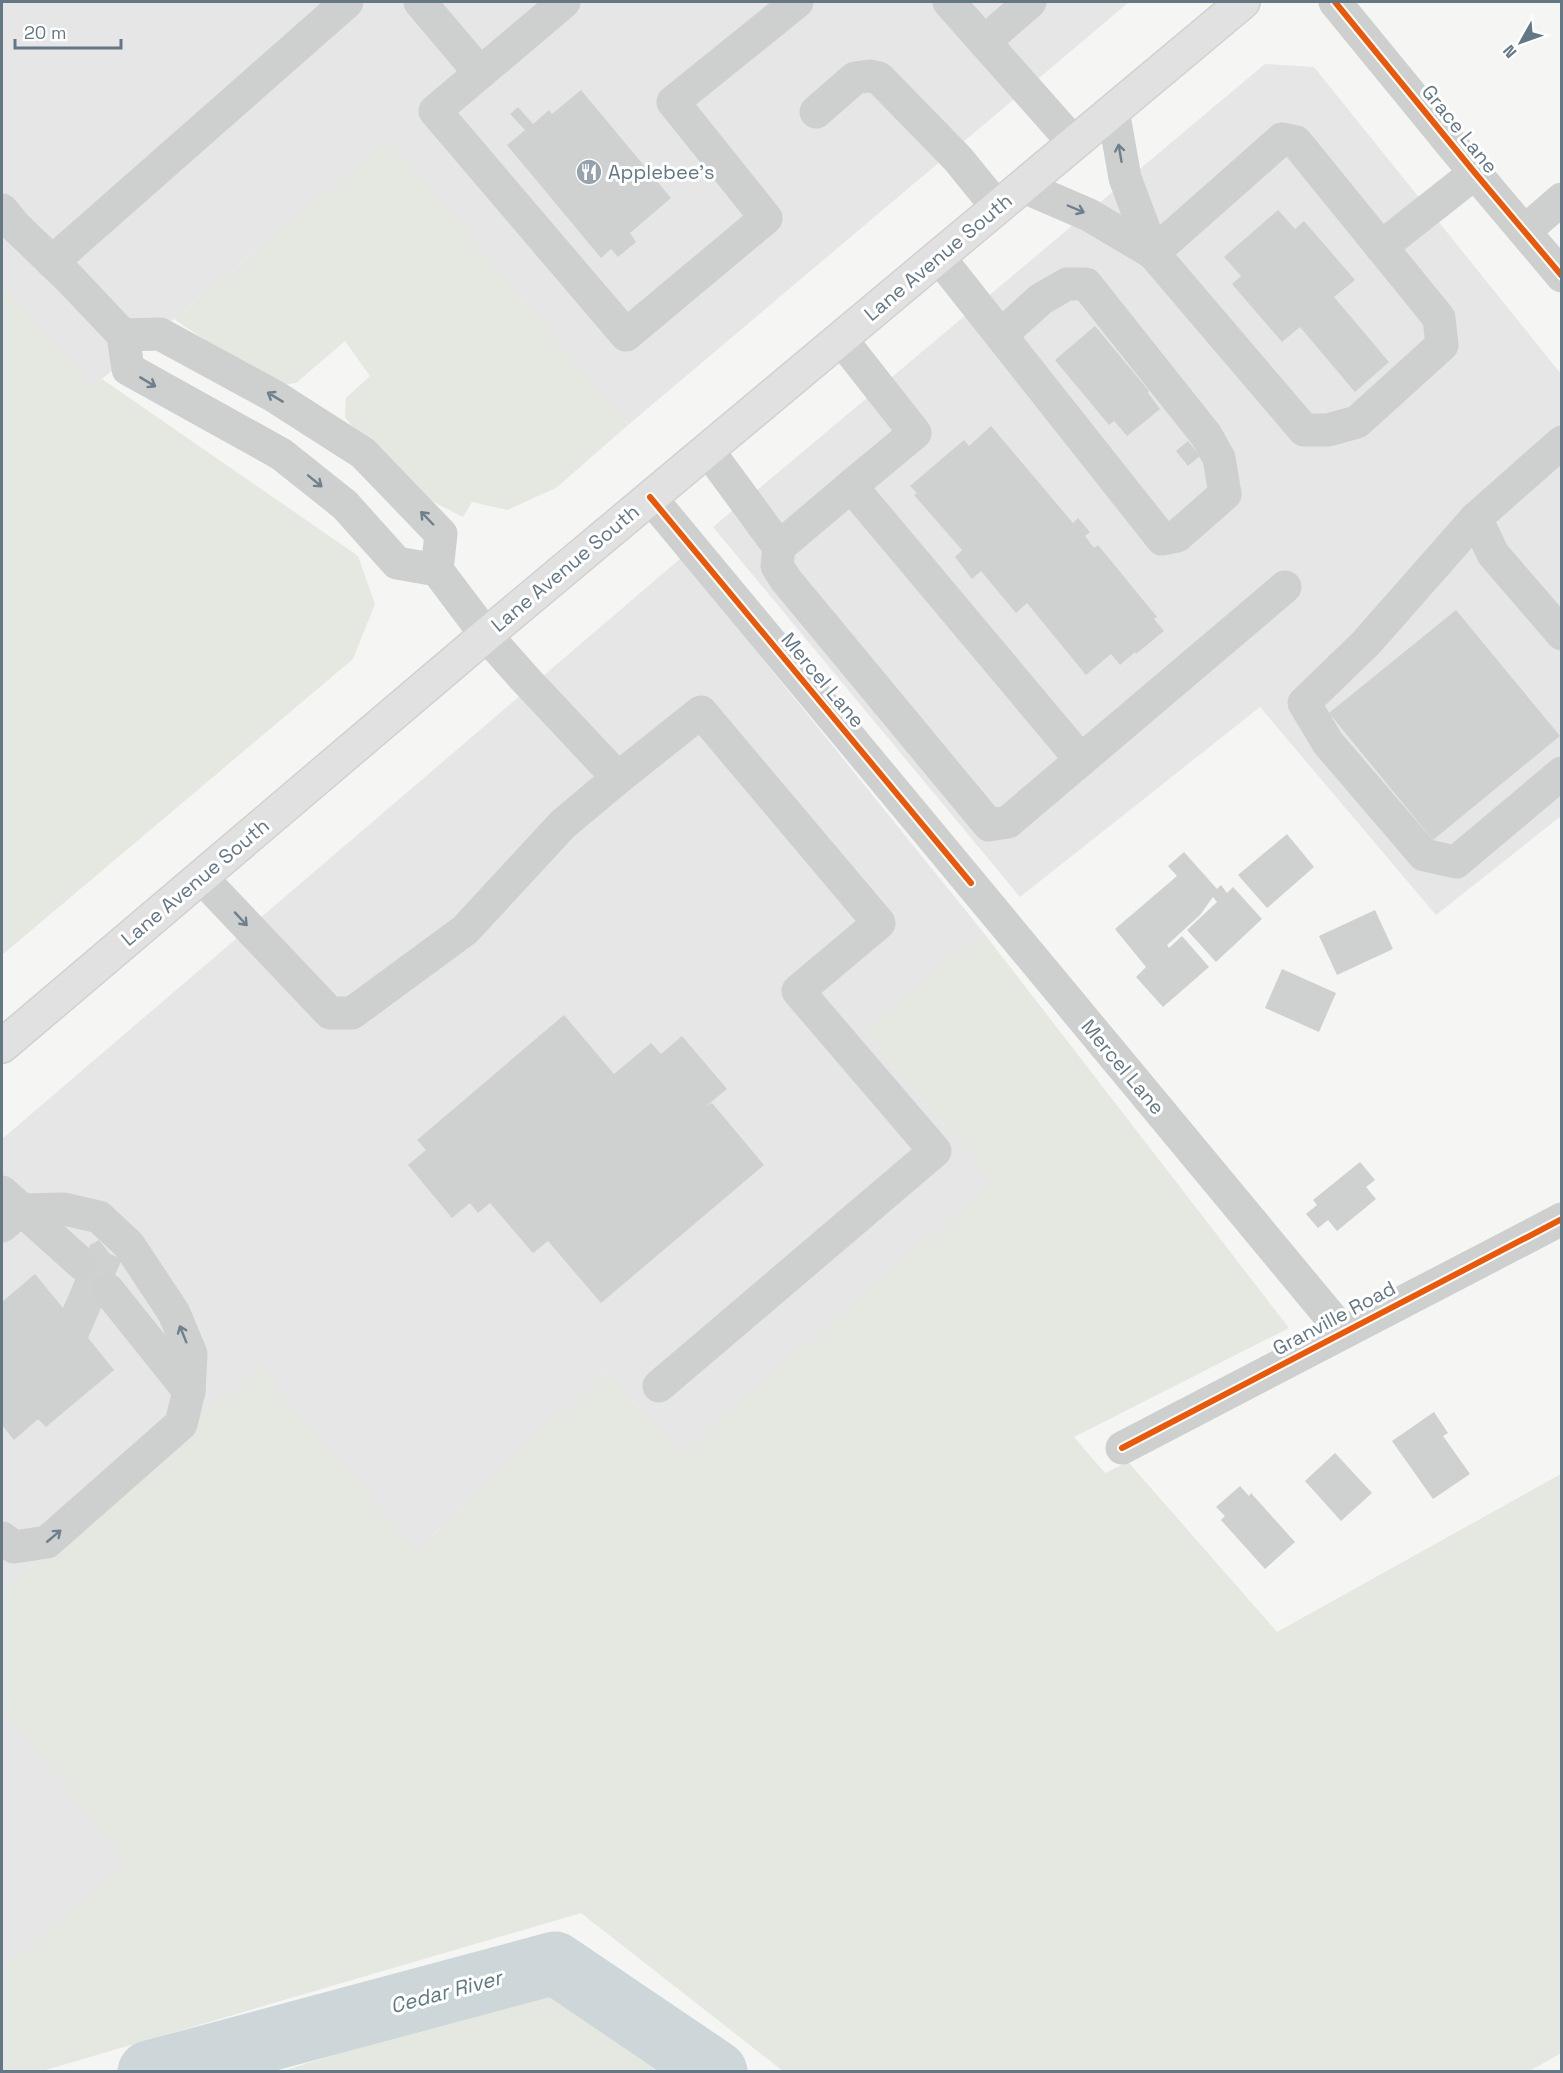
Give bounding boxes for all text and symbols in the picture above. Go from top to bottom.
scale bar [15,12,122,50]
north arrow [1491,12,1551,72]
text: 20 m [24,21,67,44]
text: N [1498,40,1521,62]
street label: Grace Lane [1416,79,1504,179]
one-way arrow [1115,143,1126,163]
restaurant icon: Applebee's [574,157,604,187]
place label: Applebee's [608,159,715,185]
street label: Lane Avenue South [859,187,1017,327]
one-way arrow [1066,204,1085,215]
one-way arrow [139,376,156,388]
one-way arrow [267,391,284,403]
one-way arrow [307,475,323,488]
street label: Lane Avenue South [486,498,644,638]
one-way arrow [419,511,434,526]
street label: Mercel Lane [776,627,870,733]
street label: Lane Avenue South [116,812,274,952]
one-way arrow [234,912,249,927]
street label: Mercel Lane [1076,1014,1170,1120]
street label: Granville Road [1268,1275,1400,1361]
one-way arrow [177,1326,188,1344]
one-way arrow [46,1529,62,1542]
water label: Cedar River [387,1963,507,2019]

